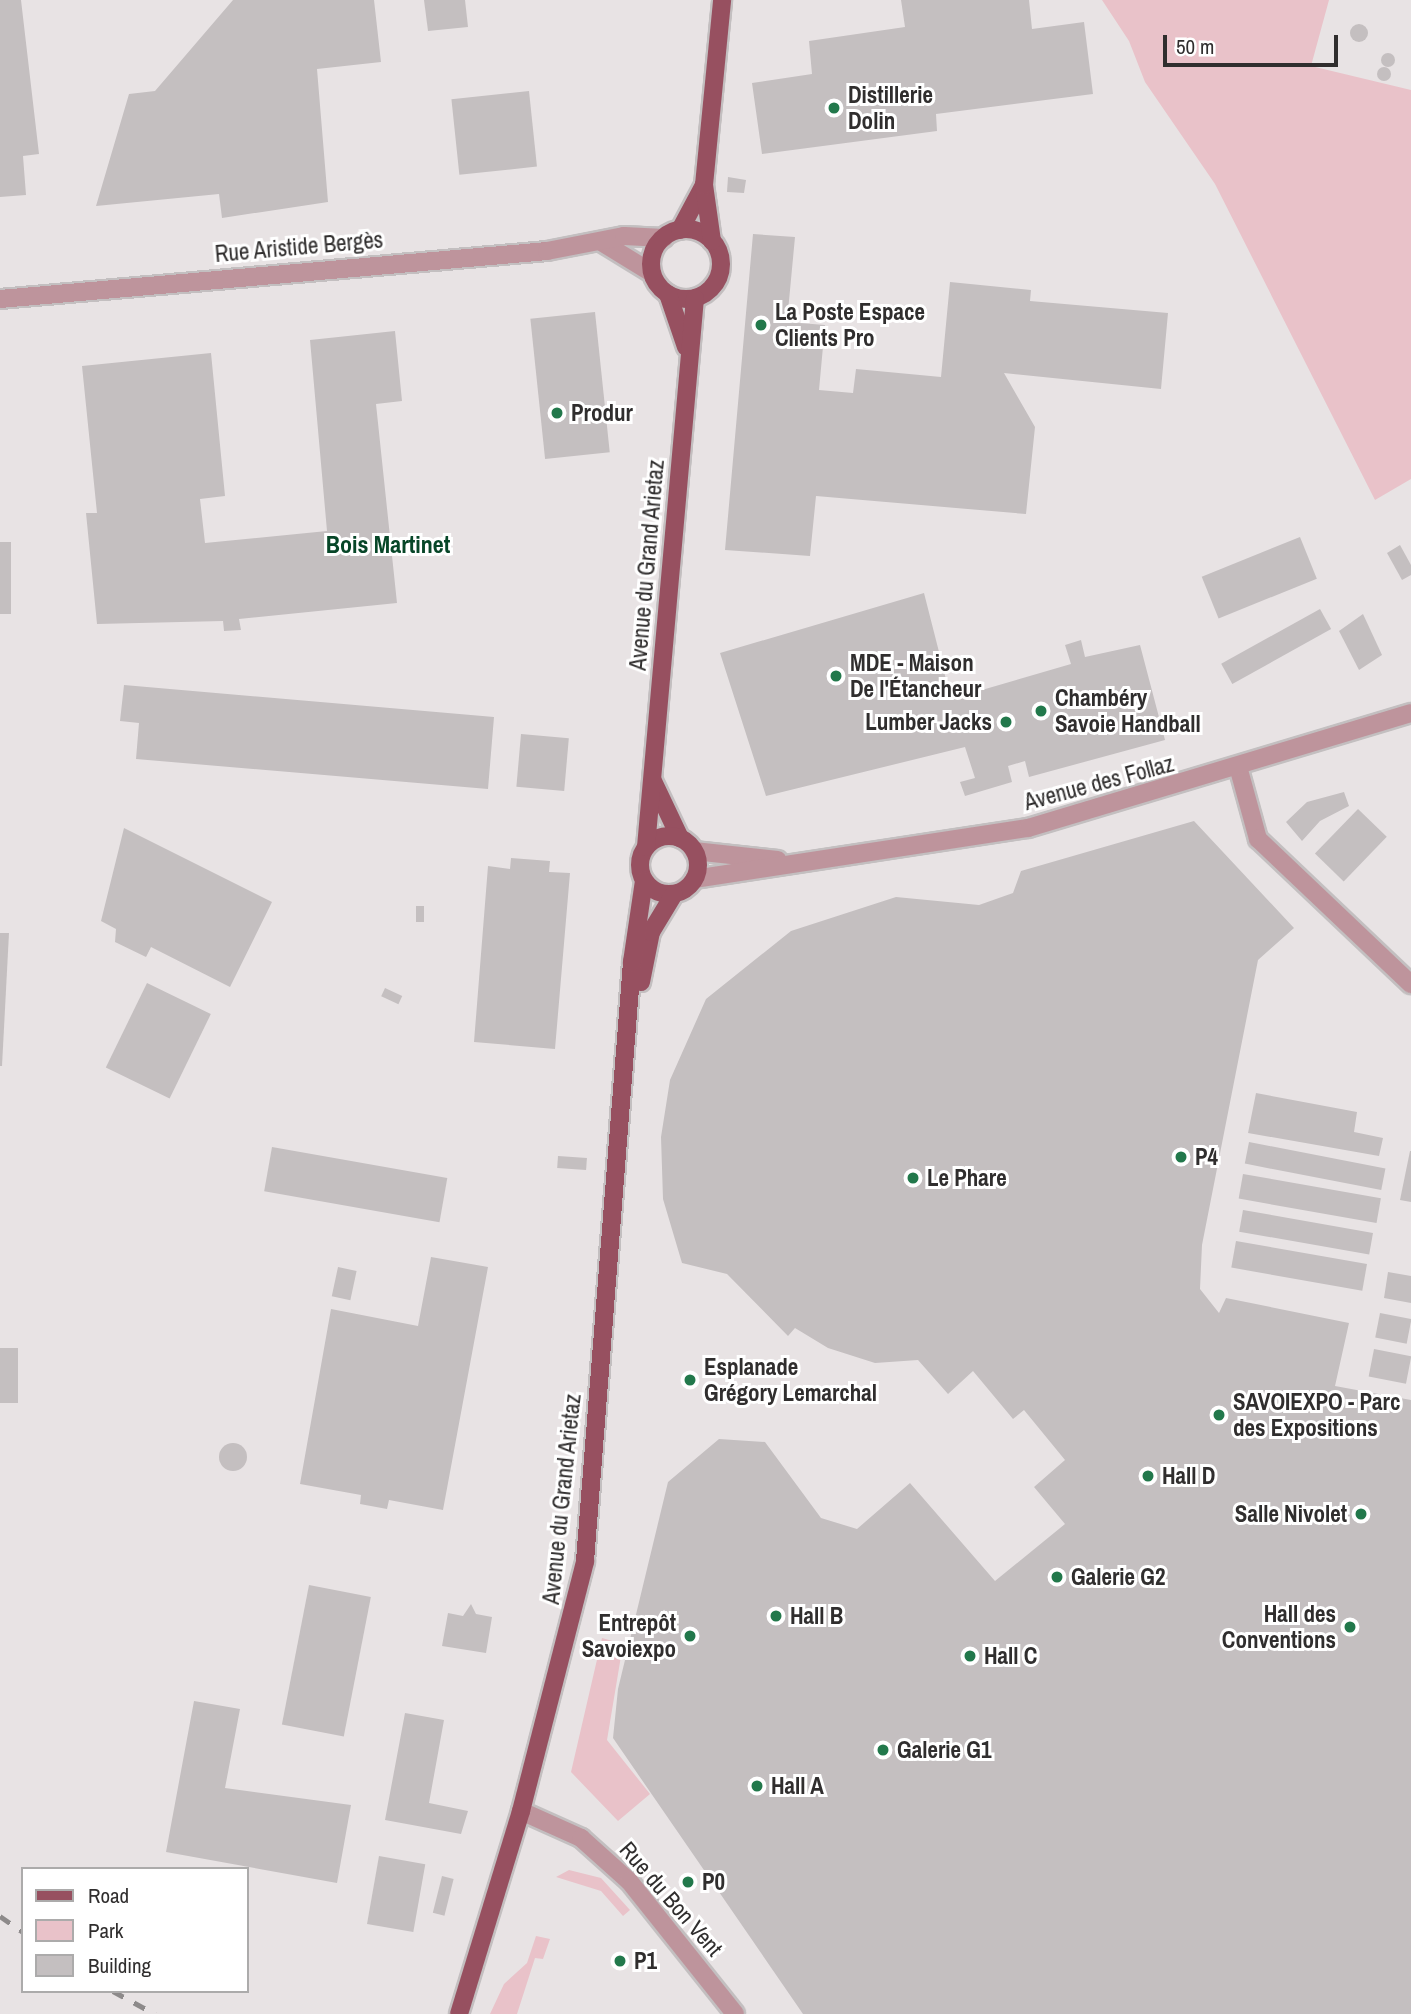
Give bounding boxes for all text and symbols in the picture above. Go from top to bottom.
scale bar [1166,21,1341,65]
text: 50 m [1176,32,1214,61]
place label: Distillerie Dolin [848,81,933,135]
marker: Distillerie Dolin [826,100,842,116]
street label: Rue Aristide Bergès [213,226,385,268]
place label: La Poste Espace Clients Pro [775,298,925,352]
marker: La Poste Espace Clients Pro [753,317,769,333]
place label: Produr [571,399,633,427]
marker: Produr [549,405,565,421]
street label: Avenue du Grand Arietaz [624,458,670,672]
district label: Bois Martinet [326,531,450,559]
place label: MDE - Maison De l'Étancheur [850,649,981,703]
marker: MDE - Maison De l'Étancheur [828,668,844,684]
place label: Chambéry Savoie Handball [1055,684,1201,738]
marker: Chambéry Savoie Handball [1033,703,1049,719]
place label: Lumber Jacks [865,708,992,736]
marker: Lumber Jacks [998,714,1014,730]
street label: Avenue des Follaz [1021,750,1177,816]
place label: P4 [1195,1143,1218,1171]
marker: P4 [1173,1149,1189,1165]
place label: Le Phare [927,1164,1007,1192]
marker: Le Phare [905,1170,921,1186]
place label: Esplanade Grégory Lemarchal [704,1353,877,1407]
marker: Esplanade Grégory Lemarchal [682,1372,698,1388]
place label: SAVOIEXPO - Parc des Expositions [1233,1388,1400,1442]
street label: Avenue du Grand Arietaz [537,1392,587,1606]
marker: SAVOIEXPO - Parc des Expositions [1211,1407,1227,1423]
place label: Hall D [1162,1462,1215,1490]
marker: Hall D [1140,1468,1156,1484]
place label: Salle Nivolet [1235,1500,1347,1528]
marker: Salle Nivolet [1353,1506,1369,1522]
place label: Galerie G2 [1071,1563,1165,1591]
marker: Galerie G2 [1049,1569,1065,1585]
place label: Hall des Conventions [1222,1600,1336,1654]
place label: Hall B [790,1602,843,1630]
marker: Hall B [768,1608,784,1624]
place label: Entrepôt Savoiexpo [582,1609,676,1663]
marker: Hall des Conventions [1342,1619,1358,1635]
marker: Entrepôt Savoiexpo [682,1628,698,1644]
place label: Hall C [984,1642,1037,1670]
marker: Hall C [962,1648,978,1664]
place label: Galerie G1 [897,1736,991,1764]
marker: Galerie G1 [875,1742,891,1758]
place label: Hall A [771,1772,824,1800]
marker: Hall A [749,1778,765,1794]
street label: Rue du Bon Vent [614,1836,728,1962]
legend [21,1867,248,1993]
place label: P0 [702,1868,725,1896]
marker: P0 [680,1874,696,1890]
text: Road [88,1881,129,1910]
text: Park [88,1916,123,1945]
place label: P1 [634,1947,657,1975]
text: Building [88,1951,151,1980]
marker: P1 [612,1953,628,1969]

